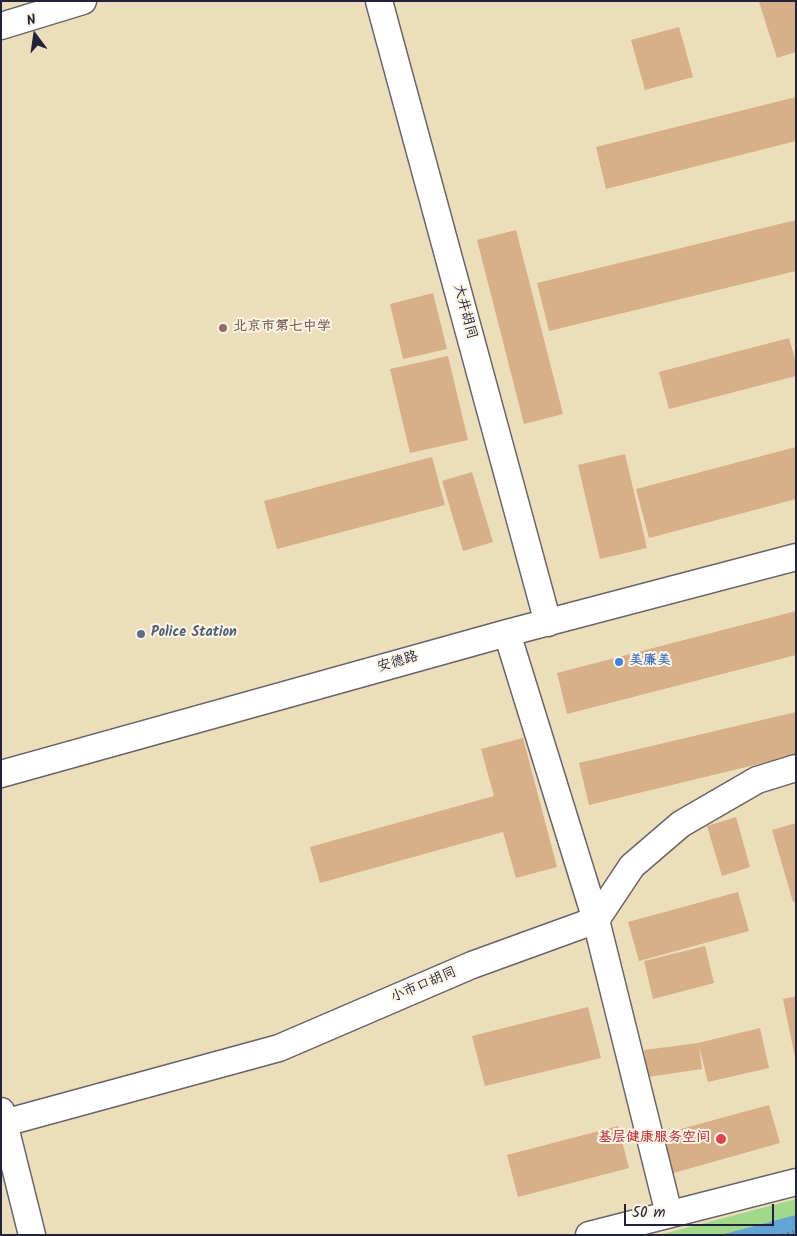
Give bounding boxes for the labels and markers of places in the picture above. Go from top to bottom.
place label: 北京市第七中学 [233,320,331,336]
marker: 北京市第七中学 [217,322,229,334]
place label: Police Station [151,626,237,642]
marker: Police Station [135,628,147,640]
place label: 美廉美 [629,654,671,670]
marker: 美廉美 [613,656,625,668]
place label: 基层健康服务空间 [598,1131,710,1147]
marker: 基层健康服务空间 [714,1132,728,1146]

